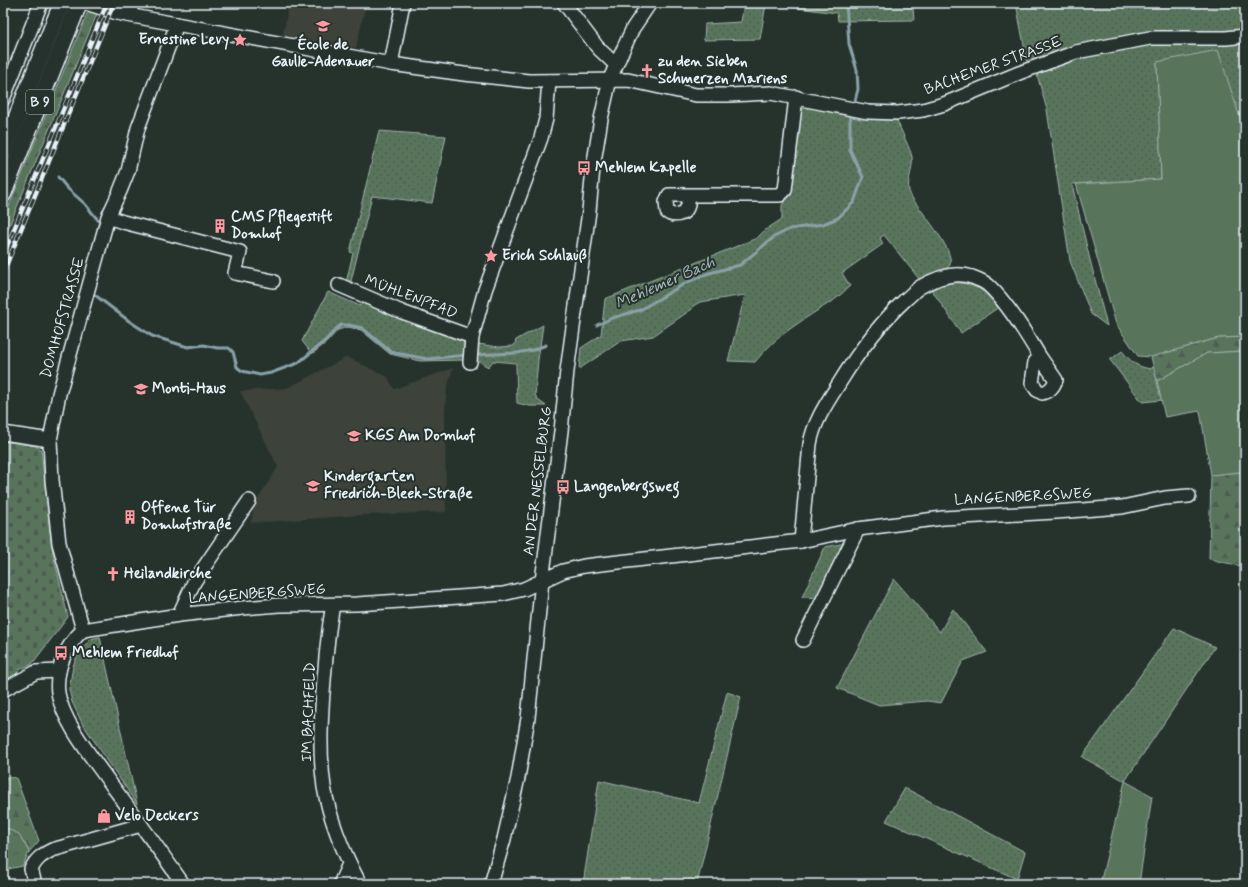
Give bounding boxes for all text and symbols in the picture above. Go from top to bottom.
school or university icon: École de Gaulle-Adenauer [315,18,331,34]
place label: Ernestine Levy [139,30,229,50]
place icon: Ernestine Levy [232,32,248,48]
street label: BACHEMER STRASSE [921,32,1065,100]
place label: École de Gaulle-Adenauer [272,33,375,72]
place label: zu den Sieben Schmerzen Mariens [658,52,788,89]
church icon: zu den Sieben Schmerzen Mariens [639,63,655,79]
road number: B 9 [26,90,54,114]
place label: Mehlem Kapelle [595,158,697,178]
bus stop icon: Mehlem Kapelle [576,160,592,176]
place label: CMS Pflegestift Domhof [231,207,333,244]
building icon: CMS Pflegestift Domhof [212,218,228,234]
place label: Erich Schlauß [502,246,587,266]
place icon: Erich Schlauß [483,248,499,264]
water label: Mehlemer Bach [612,252,718,314]
street label: DOMHOFSTRASSE [36,255,90,381]
street label: MÜHLENPFAD [362,270,460,324]
place label: Monti-Haus [152,379,226,399]
school or university icon: Monti-Haus [133,381,149,397]
street label: AN DER NESSELBURG [519,405,557,557]
place label: KGS Am Domhof [365,426,476,446]
school or university icon: KGS Am Domhof [346,428,362,444]
place label: Kindergarten Friedrich-Bleek-Straße [324,467,473,504]
place label: Langenbergsweg [574,477,680,499]
school or university icon: Kindergarten Friedrich-Bleek-Straße [305,478,321,494]
bus stop icon: Langenbergsweg [555,479,571,495]
street label: LANGENBERGSWEG [954,483,1092,511]
place label: Offene Tür Domhofstraße [141,498,232,535]
building icon: Offene Tür Domhofstraße [122,509,138,525]
place label: Heilandkirche [124,564,212,584]
church icon: Heilandkirche [105,566,121,582]
street label: LANGENBERGSWEG [188,579,326,609]
place label: Mehlem Friedhof [72,643,179,663]
bus stop icon: Mehlem Friedhof [53,645,69,661]
street label: IM BACHFELD [297,662,321,762]
place label: Velo Deckers [115,806,199,826]
shop icon: Velo Deckers [96,808,112,824]

